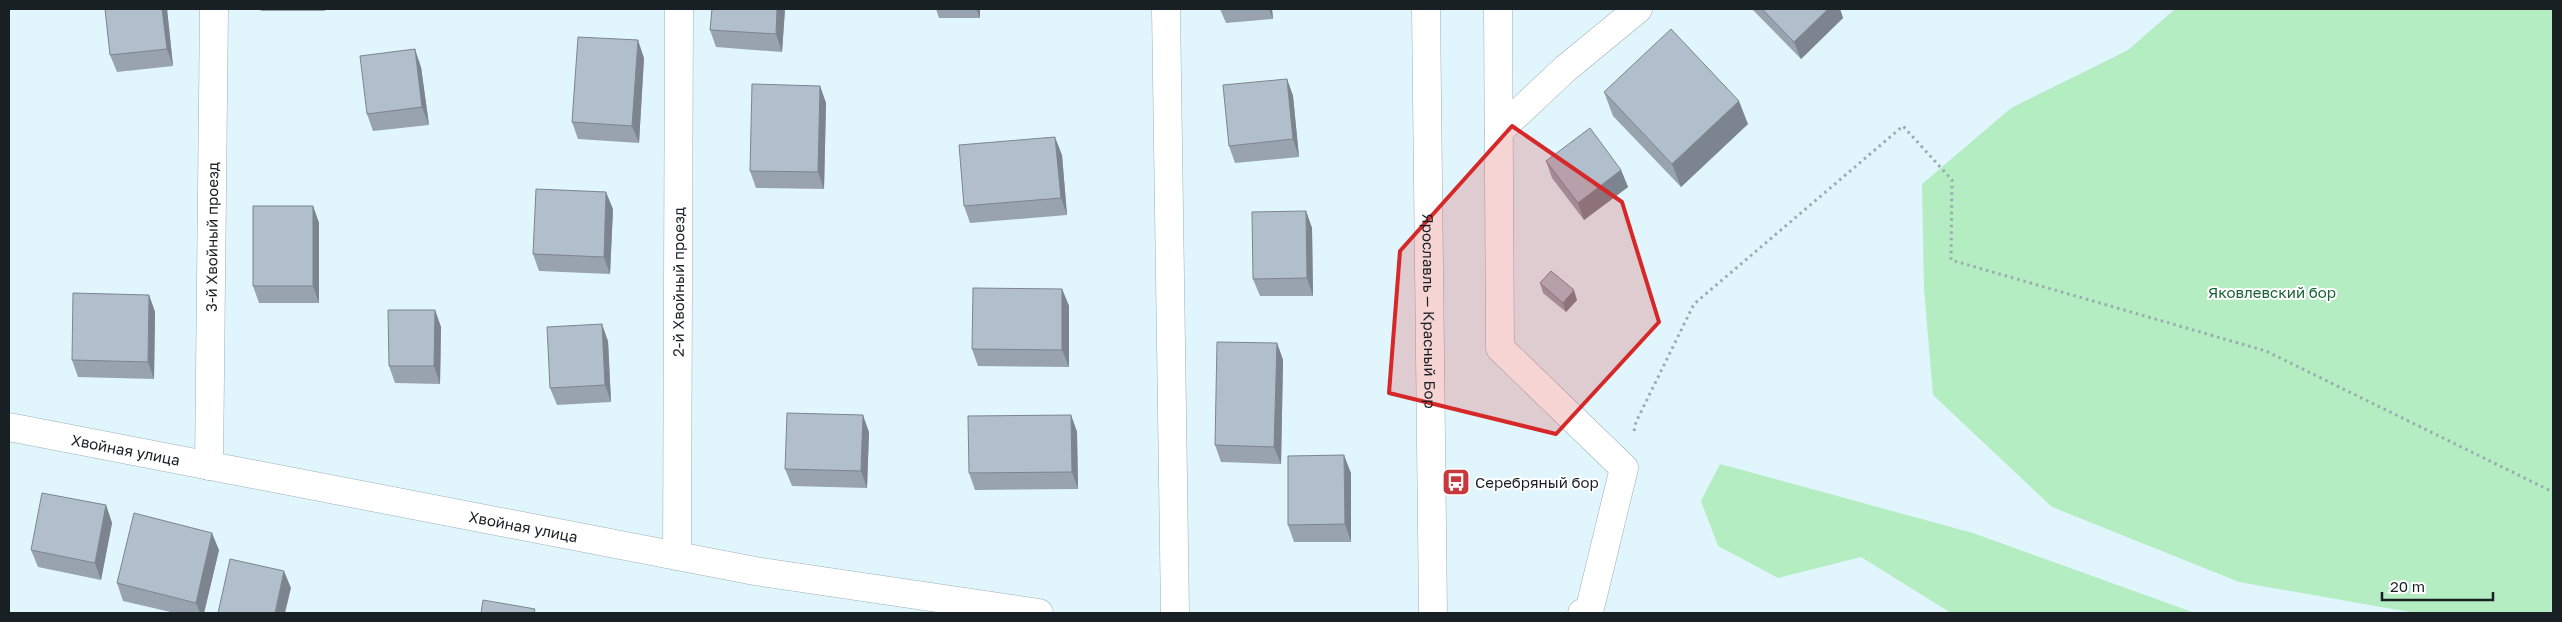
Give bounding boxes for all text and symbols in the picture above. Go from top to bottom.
street label: 3-й Хвойный проезд [202,162,221,312]
street label: 2-й Хвойный проезд [669,207,687,357]
street label: Ярославль — Красный Бор [1419,213,1440,409]
park label: Яковлевский бор [2208,283,2336,301]
street label: Хвойная улица [70,430,182,469]
bus stop icon: Серебряный бор [1441,467,1471,497]
place label: Серебряный бор [1475,473,1599,491]
street label: Хвойная улица [468,507,579,546]
scale bar [2382,570,2493,602]
text: 20 m [2390,577,2425,595]

